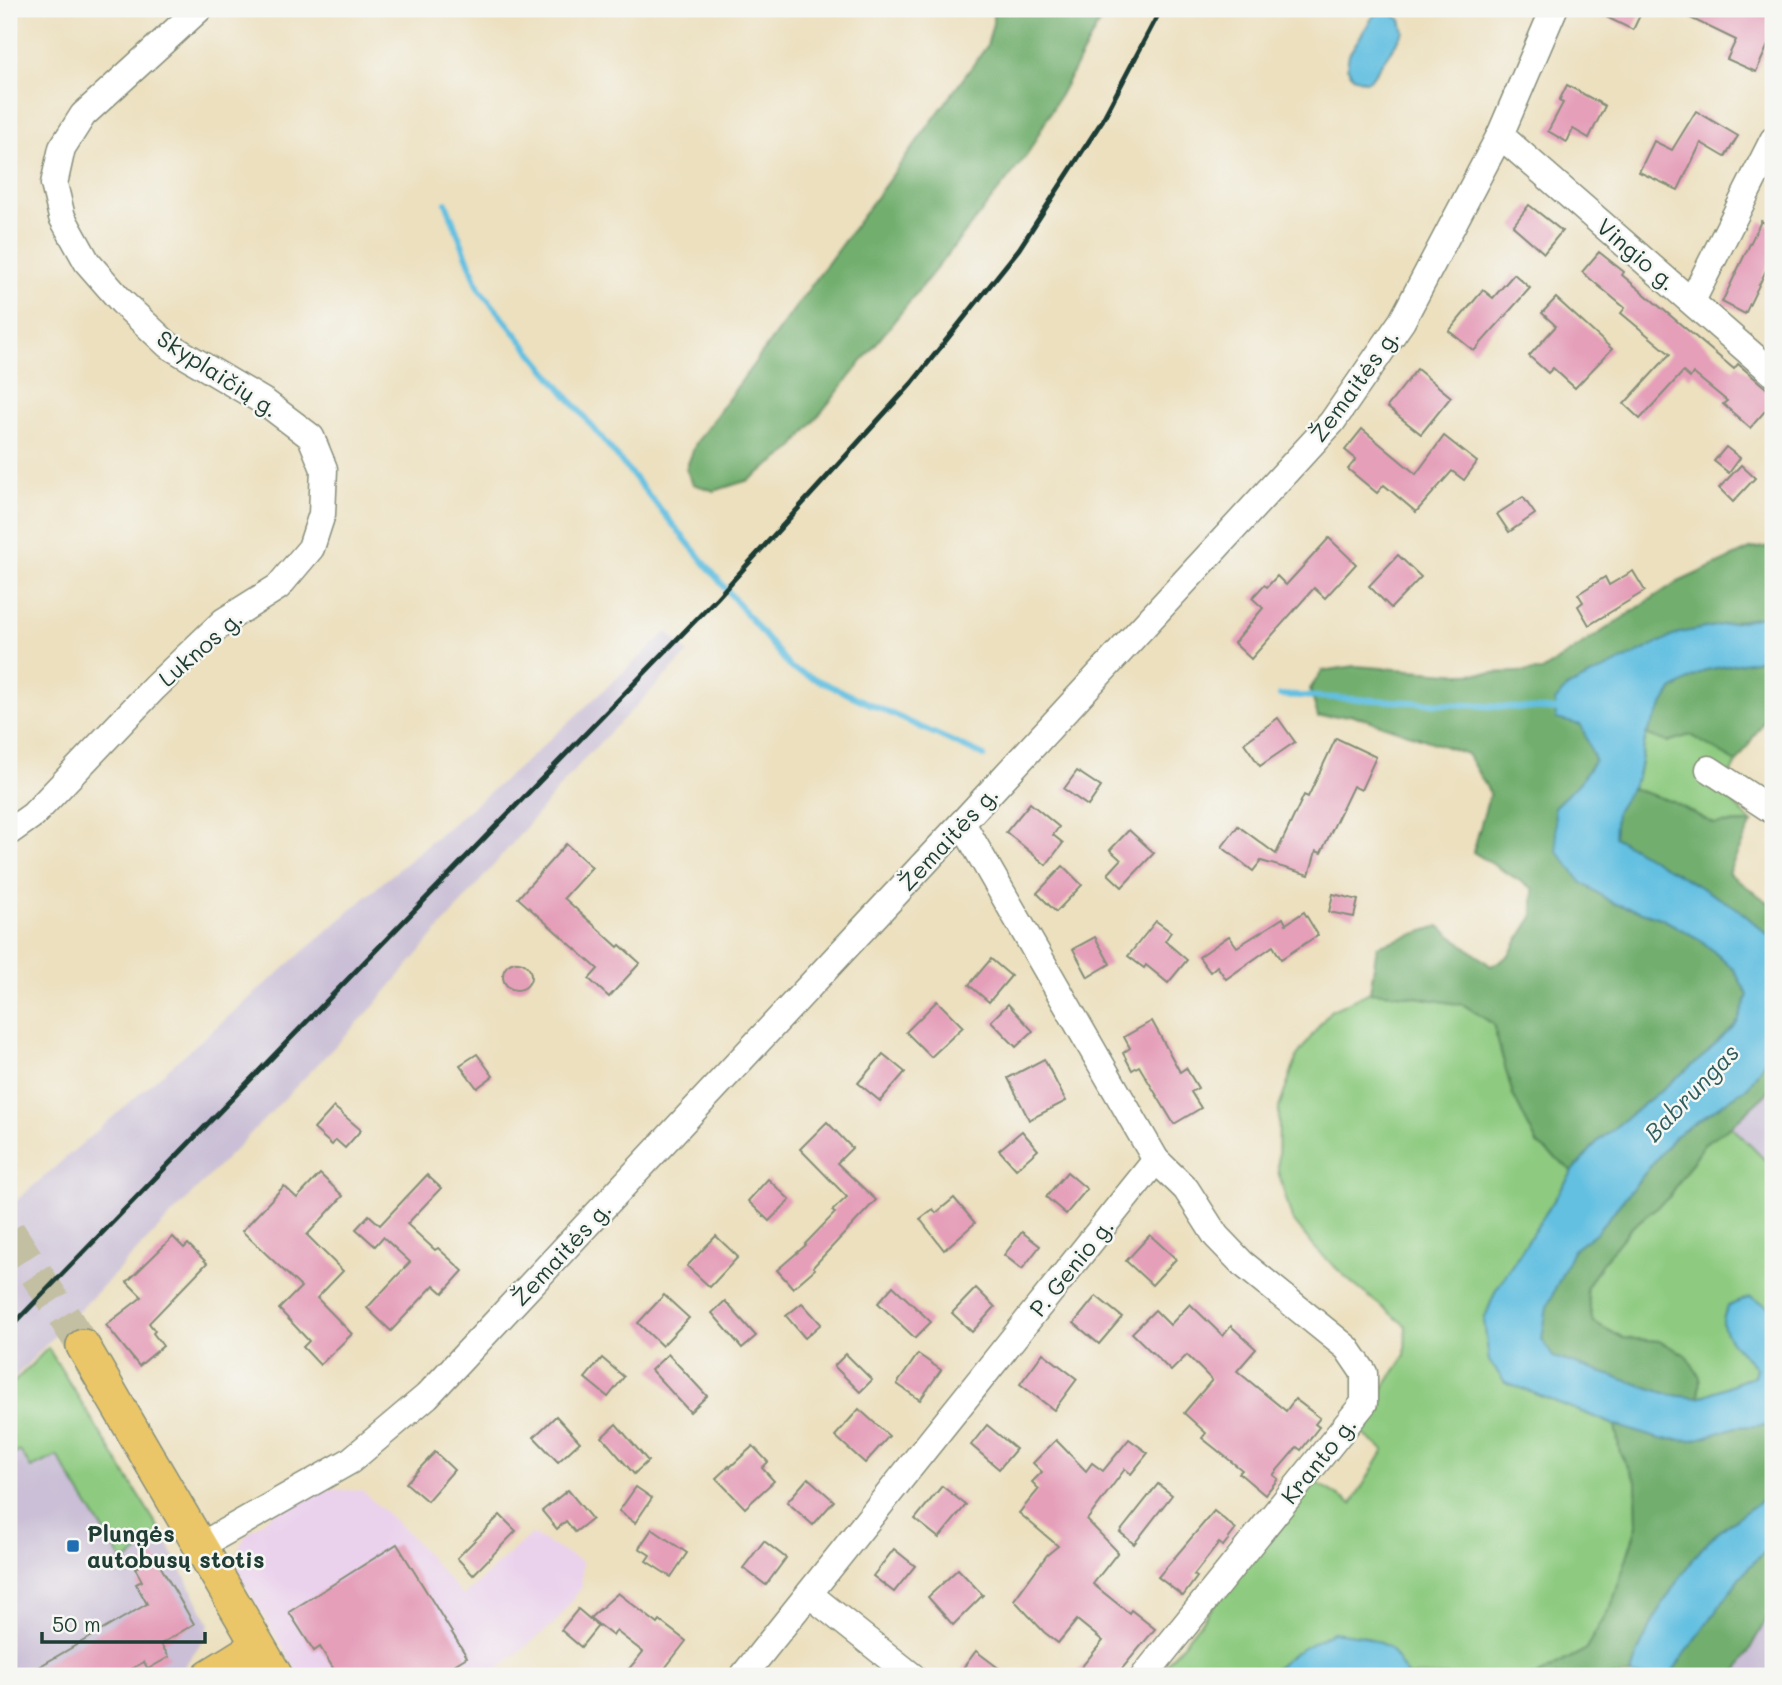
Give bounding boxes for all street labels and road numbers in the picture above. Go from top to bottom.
street label: Vingio g. [1591,211,1683,297]
street label: Žemaitės g. [1303,322,1405,448]
street label: Skyplaičių g. [151,323,285,423]
street label: Luknos g. [152,603,248,693]
street label: Žemaitės g. [892,779,1004,897]
street label: Žemaitės g. [505,1194,617,1312]
street label: P. Genio g. [1022,1212,1120,1322]
street label: Kranto g. [1274,1410,1362,1510]

